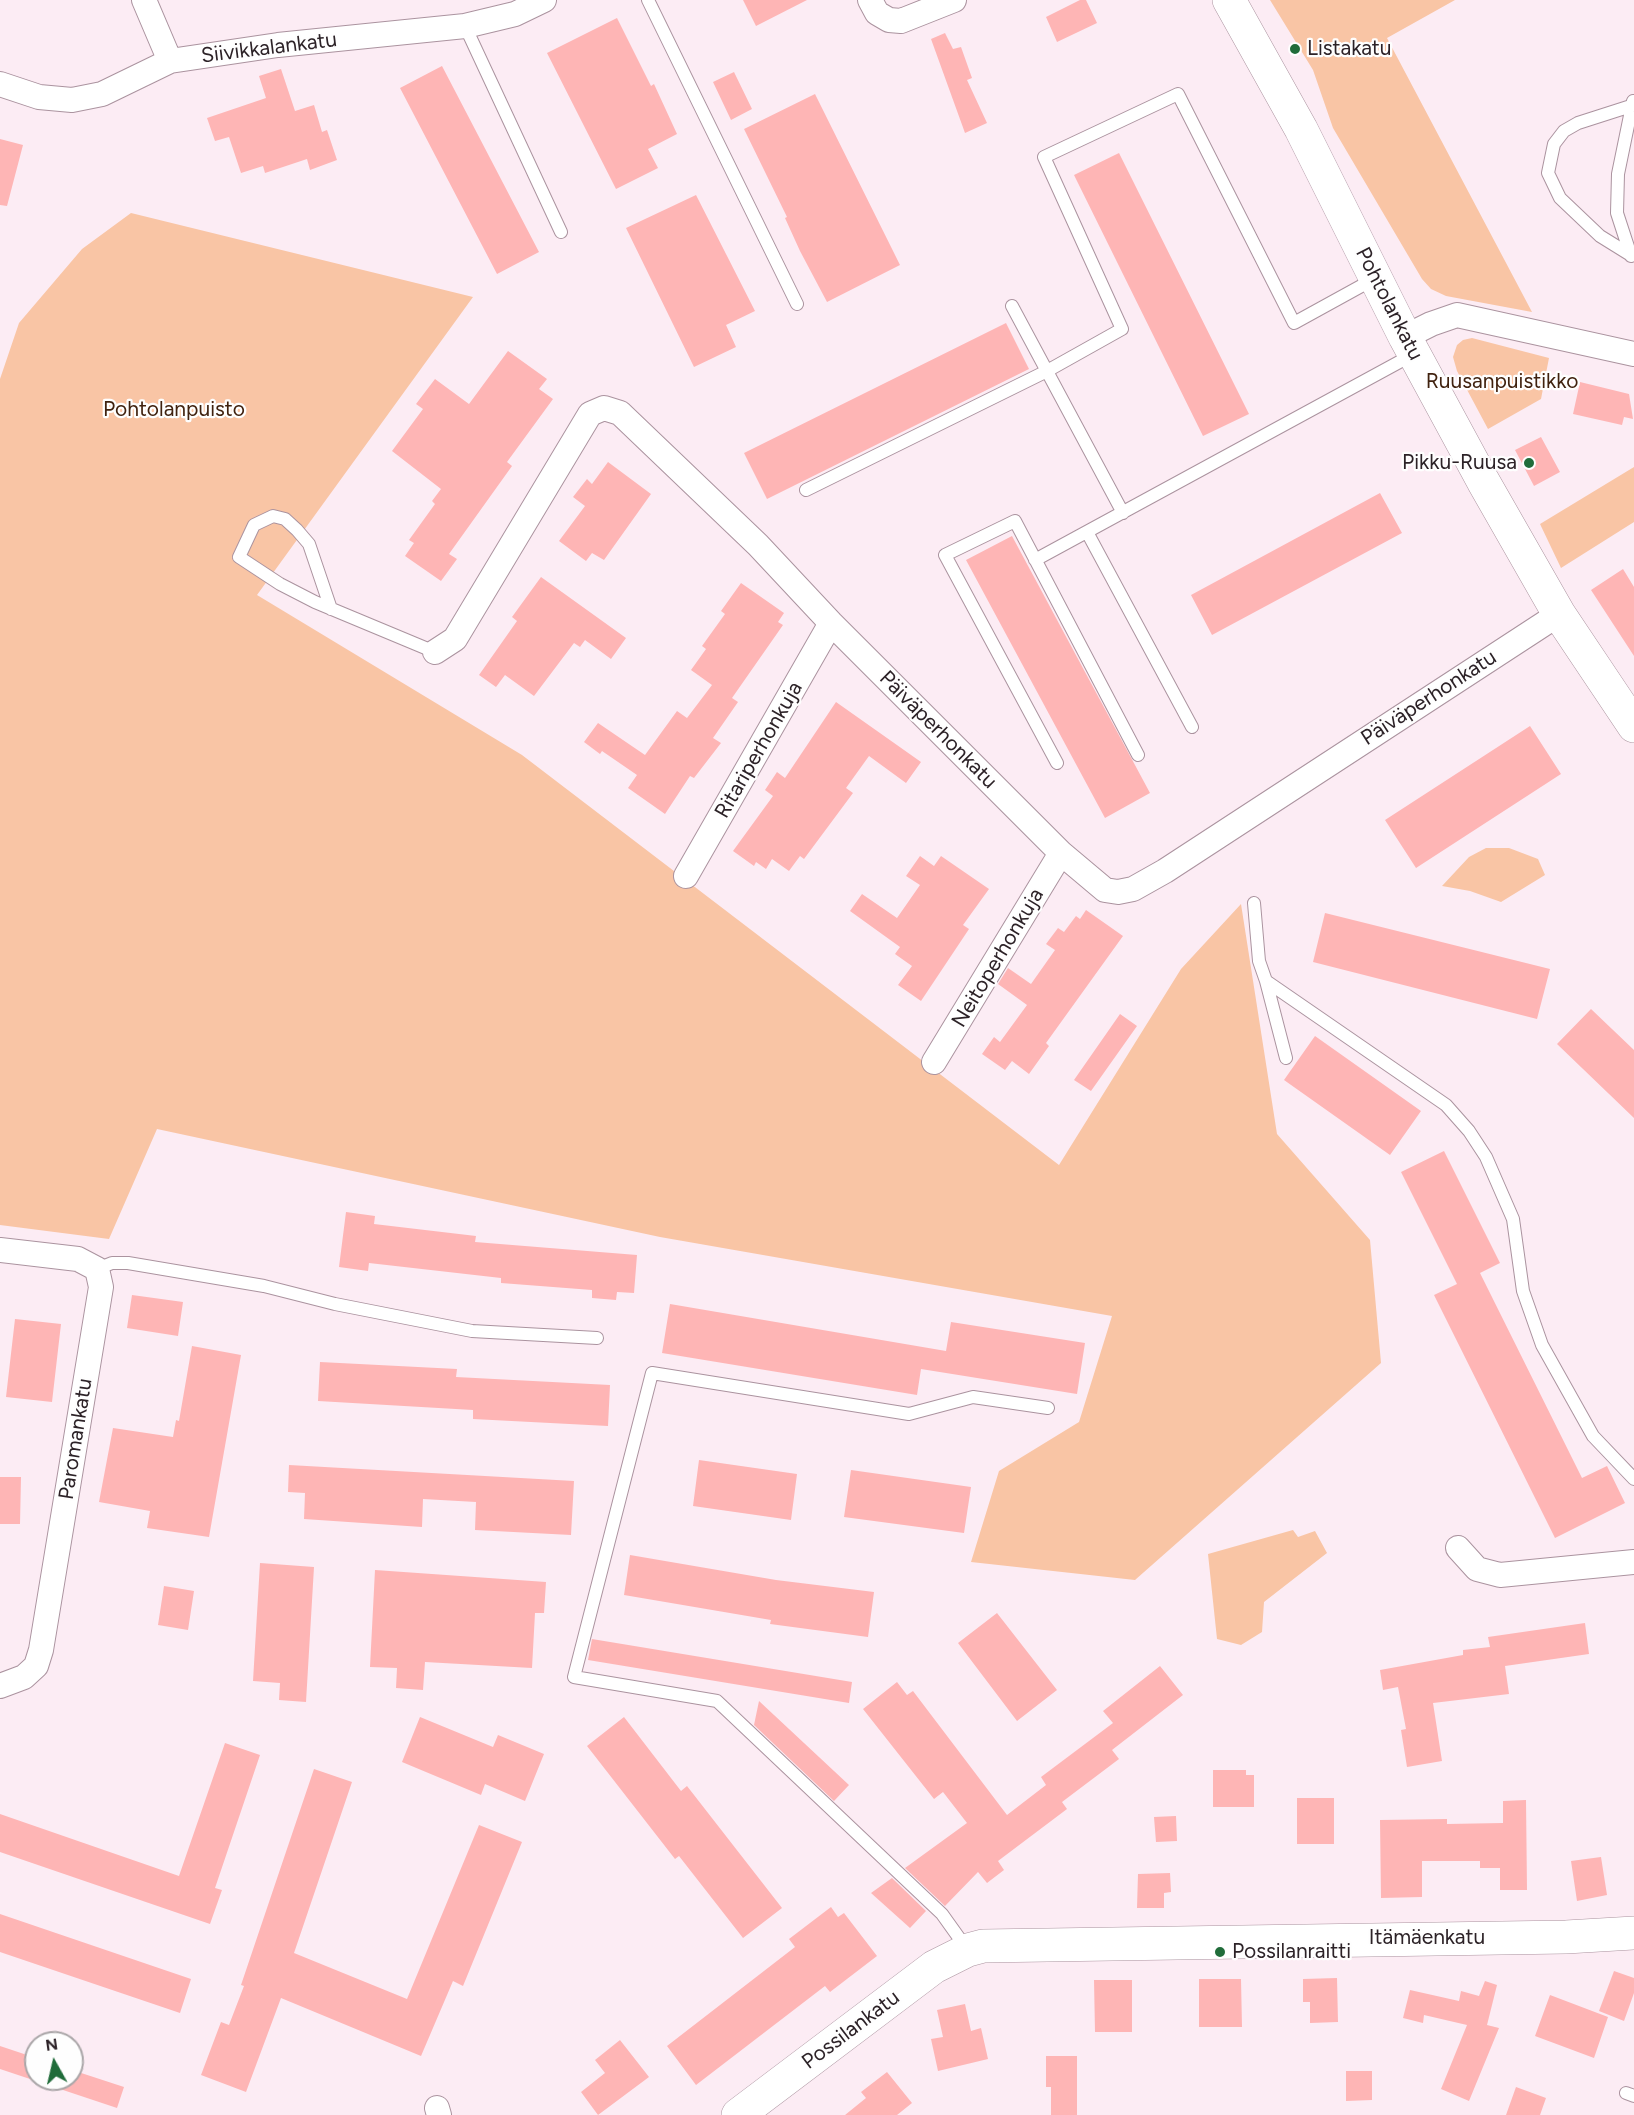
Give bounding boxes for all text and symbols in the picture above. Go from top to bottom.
street label: Siivikkalankatu [200,27,338,69]
place label: Listakatu [1307,36,1391,62]
marker: Listakatu [1288,42,1302,56]
street label: Pohtolankatu [1350,243,1428,365]
park label: Ruusanpuistikko [1426,369,1578,395]
park label: Pohtolanpuisto [103,397,245,423]
place label: Pikku-Ruusa [1402,450,1517,476]
marker: Pikku-Ruusa [1522,456,1536,470]
street label: Päiväperhonkatu [1357,645,1501,751]
street label: Päiväperhonkatu [874,666,1002,794]
street label: Ritariperhonkuja [710,677,808,823]
street label: Neitoperhonkuja [947,884,1049,1032]
street label: Paromankatu [54,1377,98,1501]
street label: Itämäenkatu [1369,1925,1485,1951]
place label: Possilanraitti [1232,1939,1351,1965]
marker: Possilanraitti [1213,1945,1227,1959]
street label: Possilankatu [797,1985,905,2075]
north arrow [24,2031,84,2091]
text: N [44,2034,59,2055]

